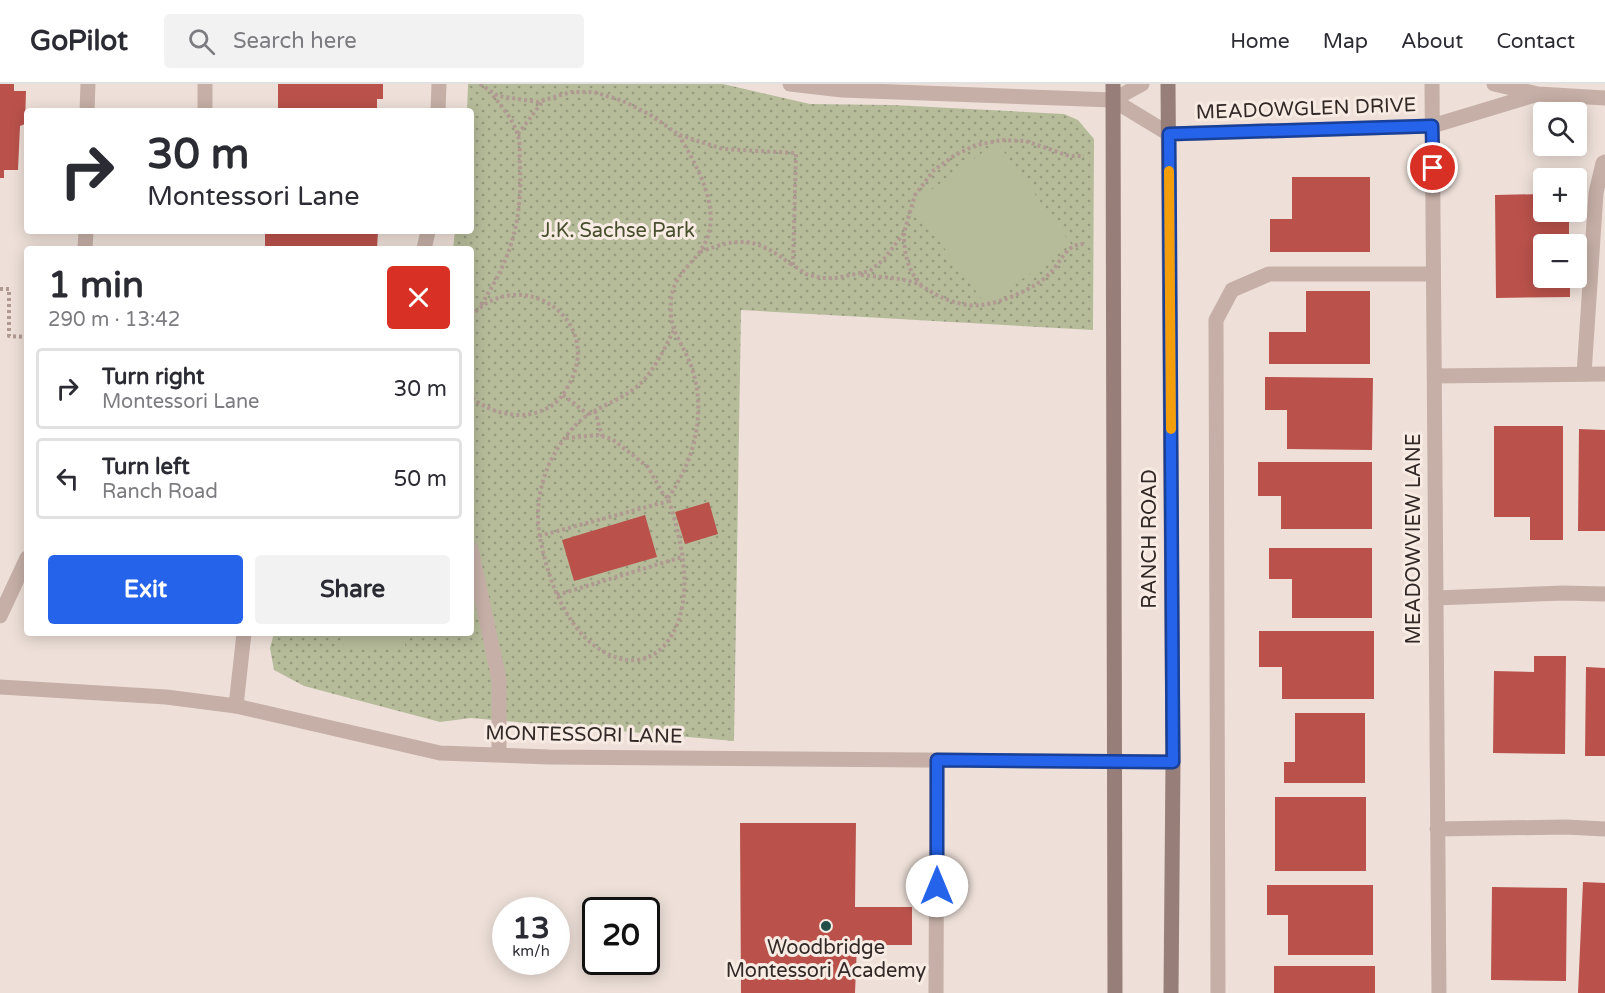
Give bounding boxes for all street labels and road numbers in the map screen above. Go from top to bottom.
street label: MEADOWGLEN DRIVE [1195,93,1417,125]
street label: MEADOWVIEW LANE [1402,433,1426,645]
street label: RANCH ROAD [1138,469,1162,609]
street label: MONTESSORI LANE [485,721,683,749]

